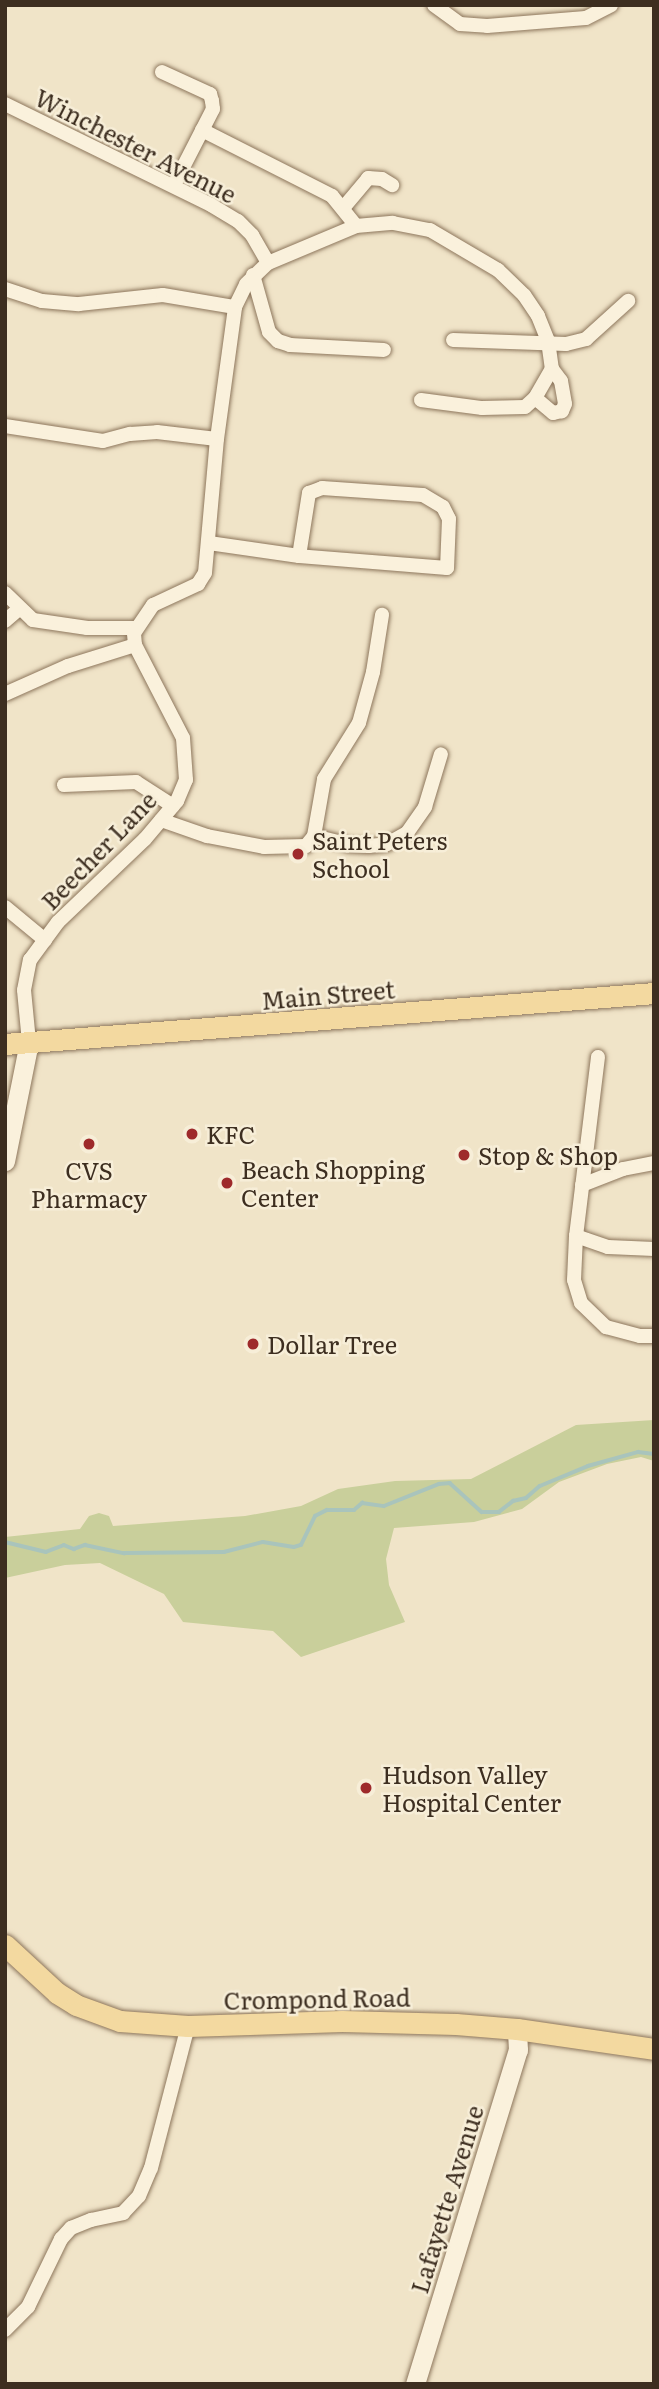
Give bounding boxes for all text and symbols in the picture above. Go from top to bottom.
street label: Winchester Avenue [31,82,241,208]
street label: Beecher Lane [35,785,161,915]
place label: Saint Peters School [312,826,447,882]
marker: Saint Peters School [290,846,306,862]
street label: Main Street [260,974,396,1014]
place label: KFC [206,1120,255,1148]
marker: KFC [184,1126,200,1142]
marker: CVS Pharmacy [81,1136,97,1152]
place label: Stop & Shop [478,1141,618,1169]
marker: Stop & Shop [456,1147,472,1163]
place label: Beach Shopping Center [241,1155,425,1211]
place label: CVS Pharmacy [31,1156,147,1212]
marker: Beach Shopping Center [219,1175,235,1191]
place label: Dollar Tree [267,1330,397,1358]
marker: Dollar Tree [245,1336,261,1352]
place label: Hudson Valley Hospital Center [382,1760,561,1816]
marker: Hudson Valley Hospital Center [356,1778,376,1798]
street label: Crompond Road [223,1982,411,2014]
street label: Lafayette Avenue [404,2102,488,2296]

